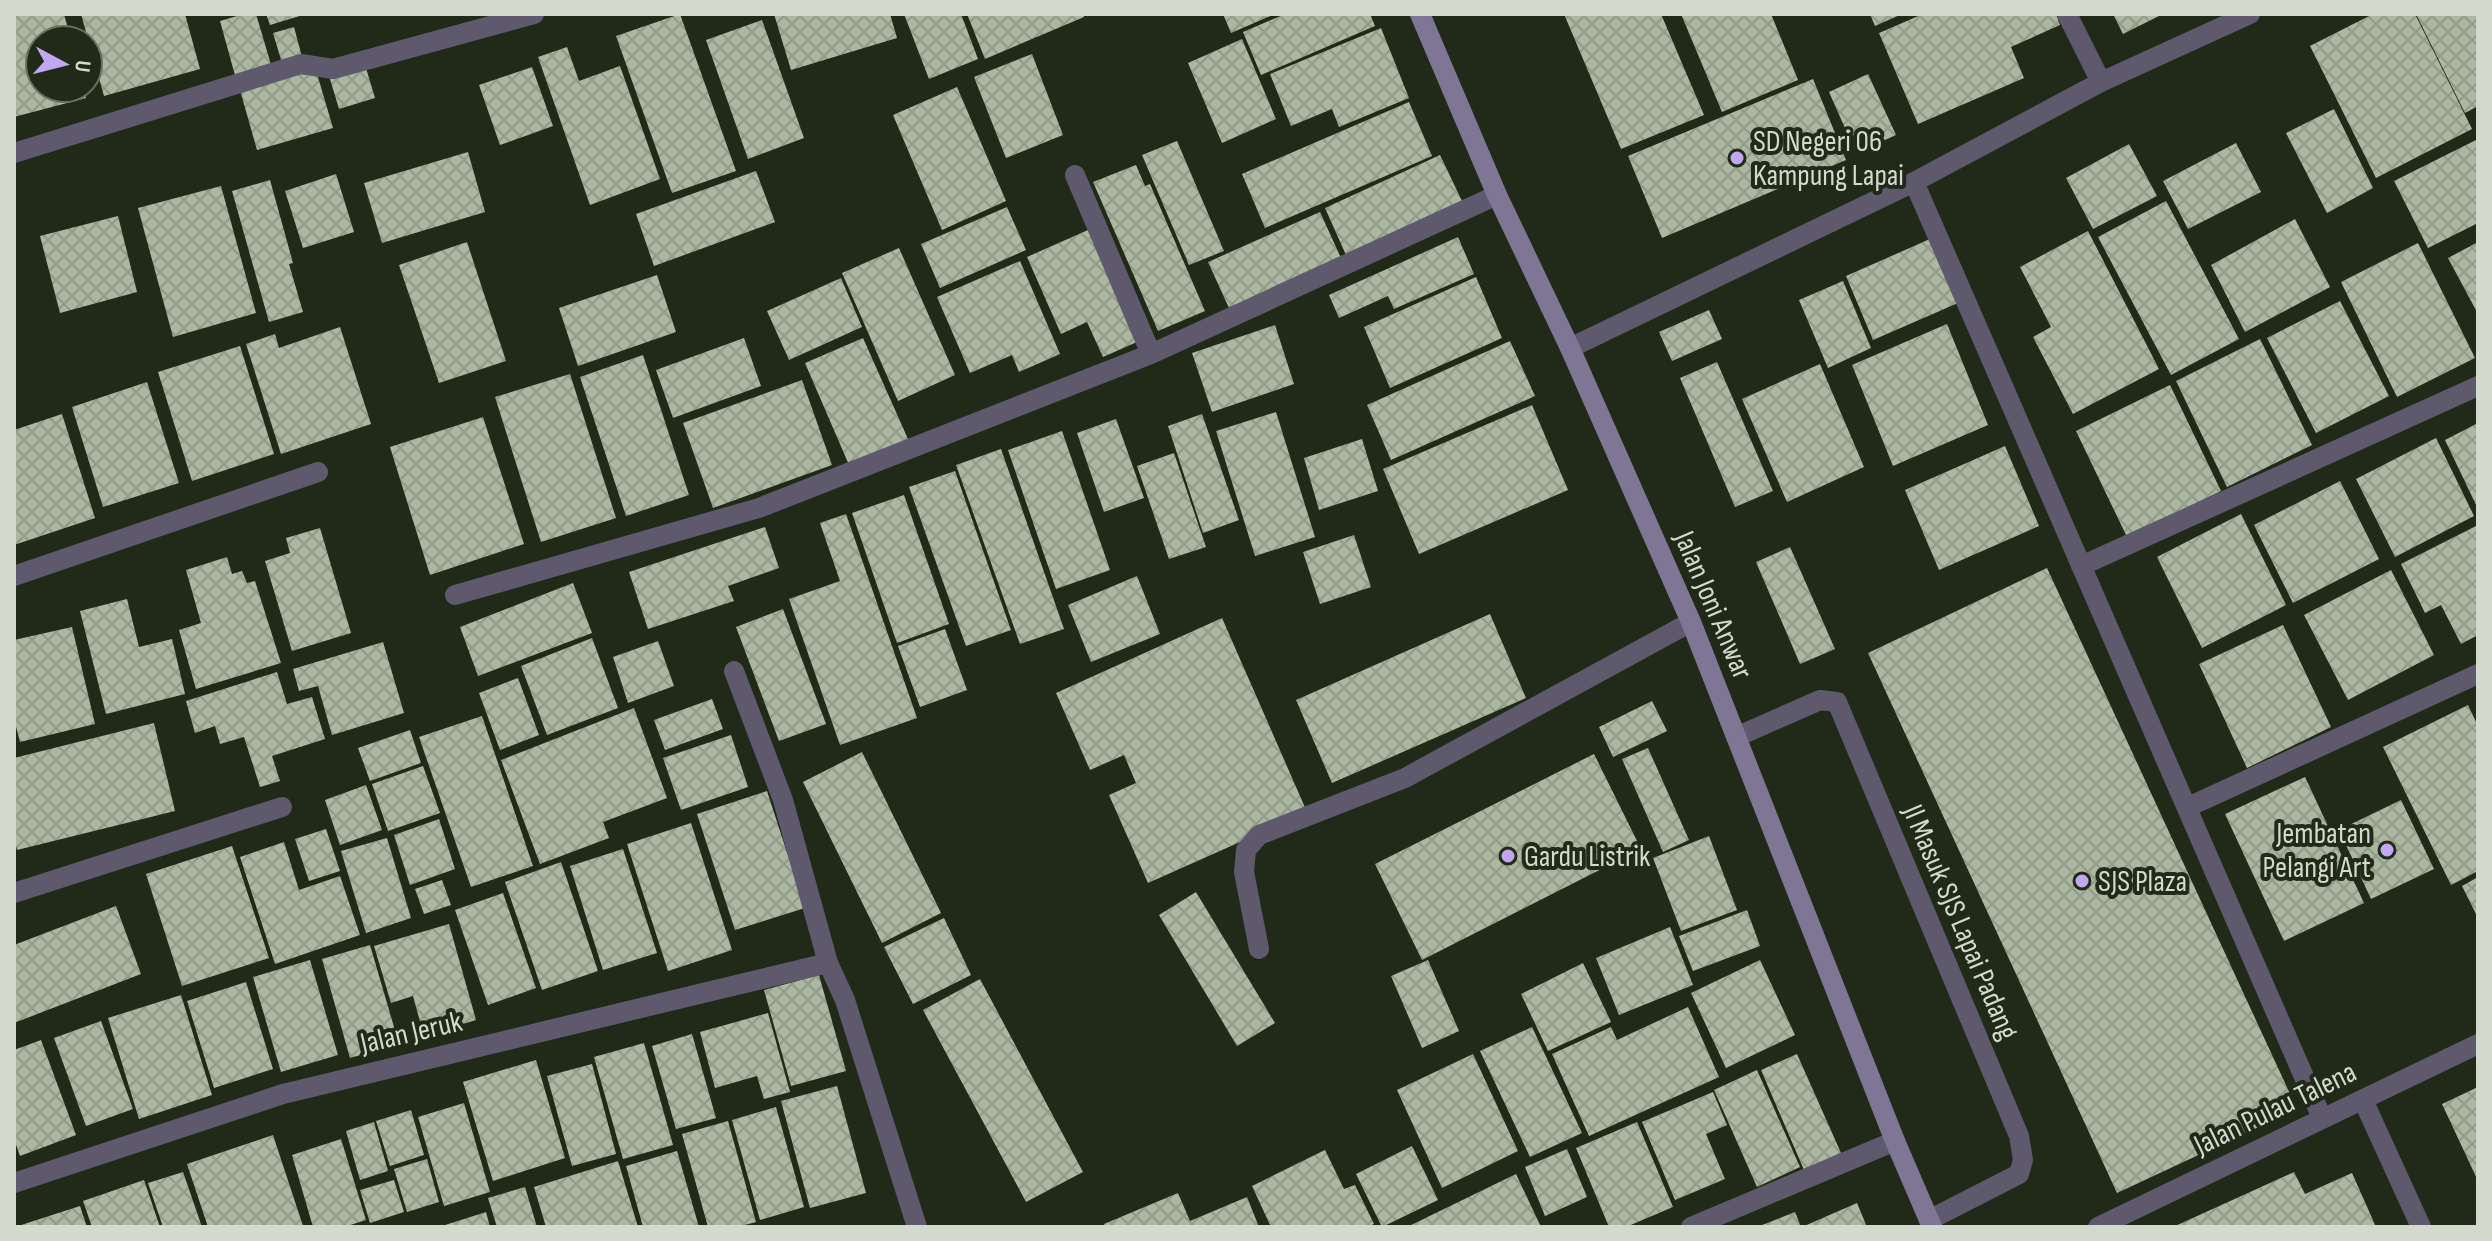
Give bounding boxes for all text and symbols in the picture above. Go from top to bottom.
north arrow [24,24,104,104]
text: U [68,59,96,74]
place label: SD Negeri 06 Kampung Lapai [1753,124,1904,194]
marker: SD Negeri 06 Kampung Lapai [1728,149,1746,167]
street label: Jalan Joni Anwar [1665,525,1760,685]
street label: Jl Masuk SJS Lapai Padang [1894,798,2026,1045]
place label: Jembatan Pelangi Art [2262,816,2371,886]
place label: Gardu Listrik [1524,839,1651,875]
marker: Jembatan Pelangi Art [2378,841,2396,859]
marker: Gardu Listrik [1499,847,1517,865]
place label: SJS Plaza [2098,864,2187,900]
marker: SJS Plaza [2073,872,2091,890]
street label: Jalan Jeruk [356,1004,466,1062]
street label: Jalan Pulau Talena [2188,1054,2362,1164]

